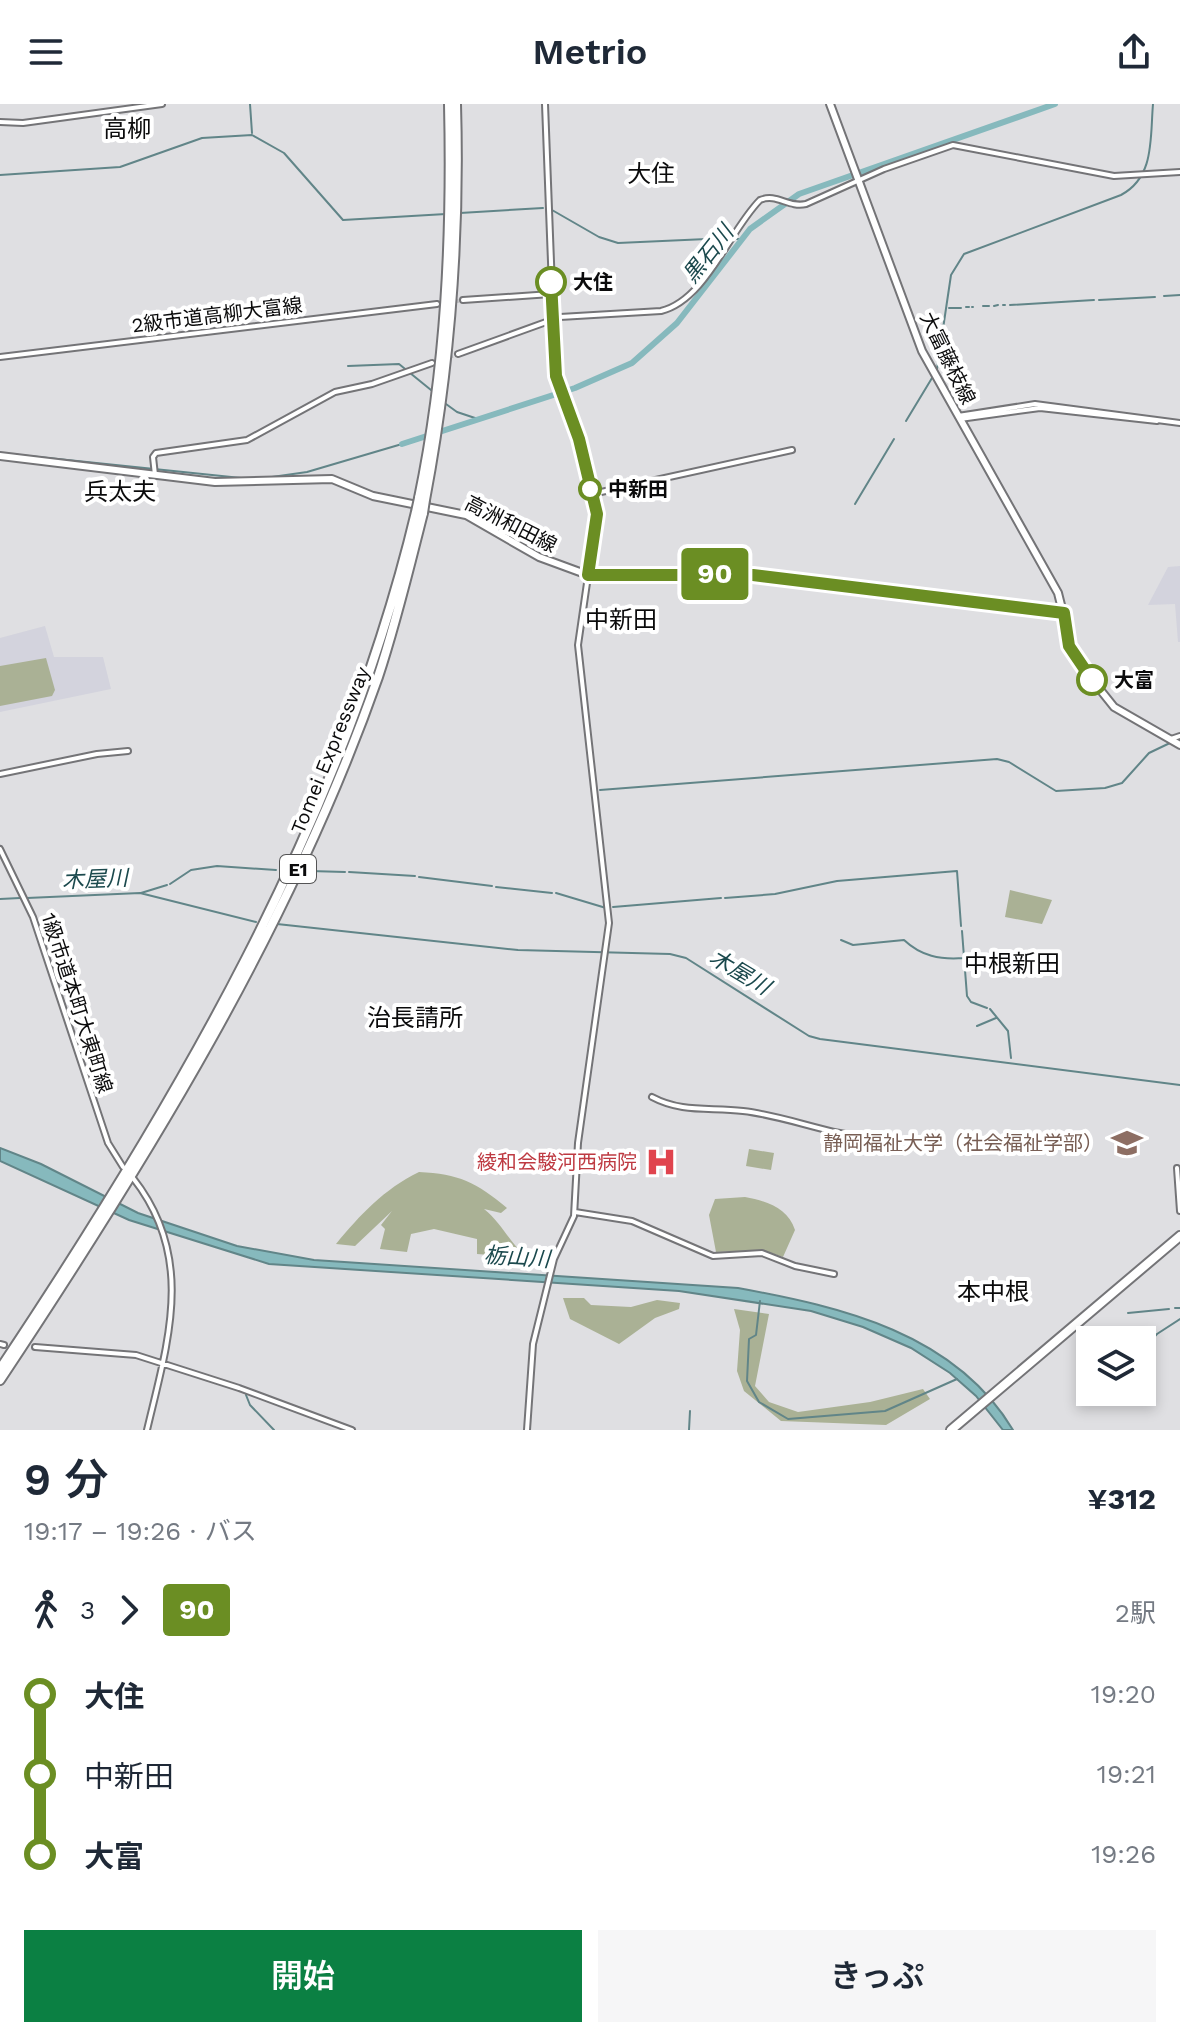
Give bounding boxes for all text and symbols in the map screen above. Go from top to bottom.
icon: menu [24,30,68,74]
icon: share [1112,30,1156,74]
text: Metrio [533,31,647,73]
district label: 高柳 [103,115,151,143]
district label: 大住 [627,160,675,188]
water label: 黒石川 [678,219,739,288]
marker: 大住 [536,267,566,297]
place label: 大住 [573,270,613,294]
street label: 2級市道高柳大富線 [130,293,304,337]
street label: 大富藤枝線 [915,308,981,408]
place label: 中新田 [608,477,668,501]
district label: 兵太夫 [84,478,156,506]
marker: 中新田 [579,478,601,500]
street label: 高洲和田線 [461,491,561,557]
line badge: 90 [679,548,751,600]
text: 90 [697,557,733,590]
district label: 中新田 [585,606,657,634]
street label: Tomei Expressway [286,662,375,837]
marker: 大富 [1077,665,1107,695]
place label: 大富 [1114,668,1154,692]
road number: E1 [280,855,316,883]
water label: 木屋川 [62,865,130,893]
street label: 1級市道本町大東町線 [37,910,117,1096]
water label: 木屋川 [705,944,776,1001]
district label: 中根新田 [964,950,1060,978]
district label: 治長請所 [367,1004,463,1032]
school or university icon: 静岡福祉大学（社会福祉学部） [1110,1126,1144,1160]
place label: 静岡福祉大学（社会福祉学部） [823,1131,1103,1155]
hospital icon: 綾和会駿河西病院 [644,1145,678,1179]
place label: 綾和会駿河西病院 [477,1150,637,1174]
water label: 栃山川 [483,1242,553,1272]
district label: 本中根 [957,1278,1029,1306]
map controls [1076,1326,1156,1406]
button: layers [1076,1326,1156,1406]
text: 9 分 [24,1454,109,1506]
text: ¥312 [1087,1481,1156,1516]
text: 19:17 – 19:26 · バス [24,1516,257,1546]
icon: walk [24,1588,68,1632]
icon: forward [107,1588,151,1632]
text: 90 [179,1593,214,1626]
text: 3 [80,1595,95,1625]
text: 2駅 [1115,1598,1156,1628]
text: 大住 [84,1679,144,1714]
text: 19:20 [1091,1679,1156,1709]
text: 中新田 [84,1759,174,1794]
text: 19:21 [1097,1759,1156,1789]
text: 大富 [84,1839,144,1874]
text: 19:26 [1091,1839,1156,1869]
button: 開始 [24,1930,582,2022]
button: きっぷ [598,1930,1156,2022]

